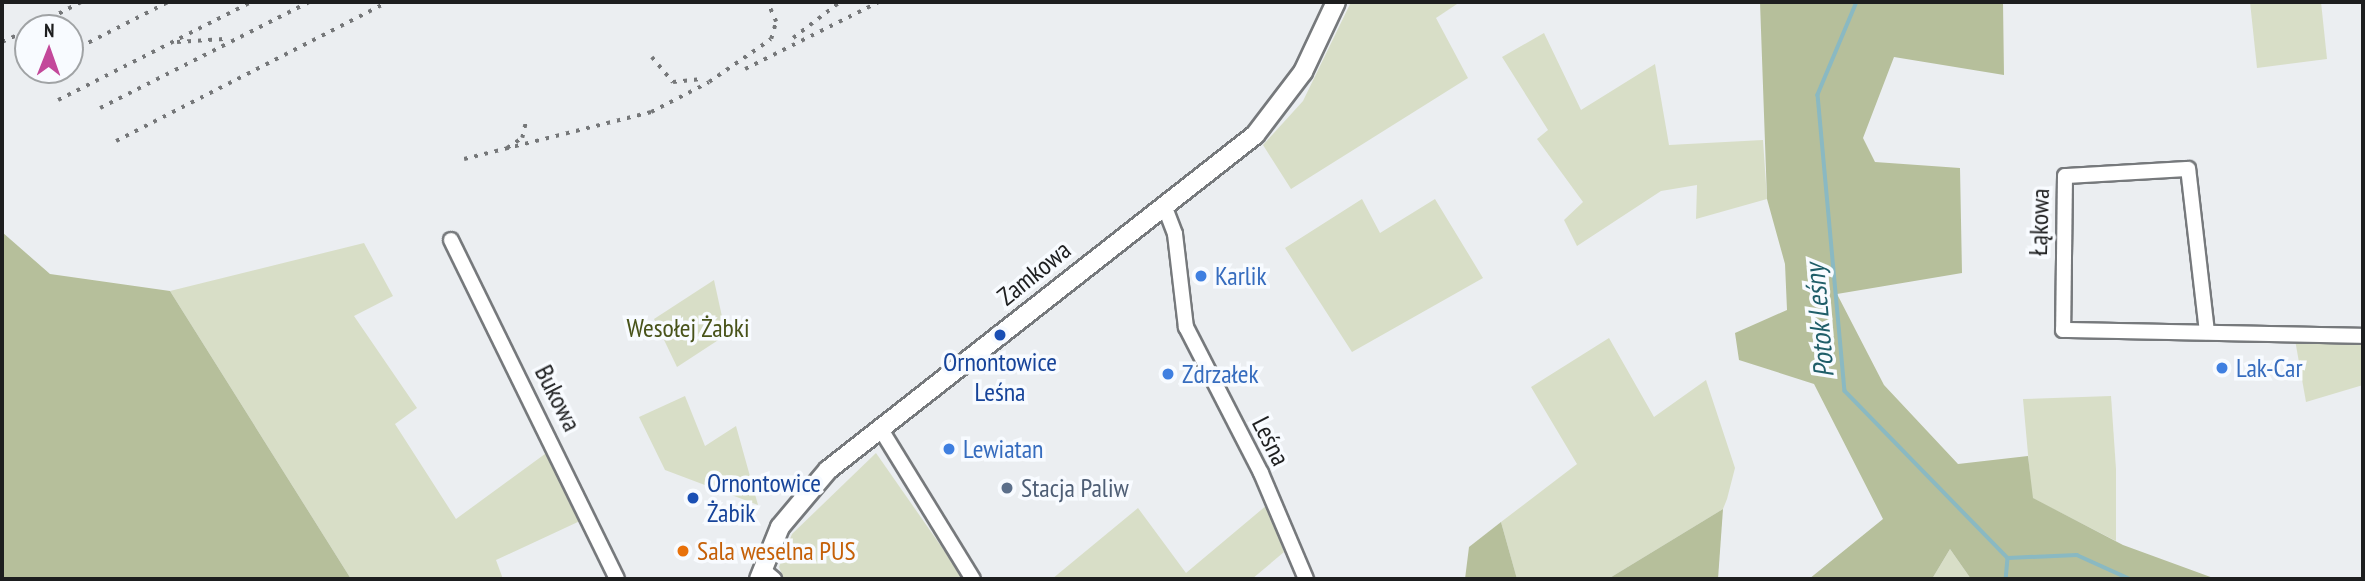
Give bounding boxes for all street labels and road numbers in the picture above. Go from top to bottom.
street label: Łąkowa [2022,188,2056,256]
street label: Zamkowa [991,234,1077,312]
street label: Bukowa [528,360,588,436]
street label: Leśna [1246,411,1296,471]

